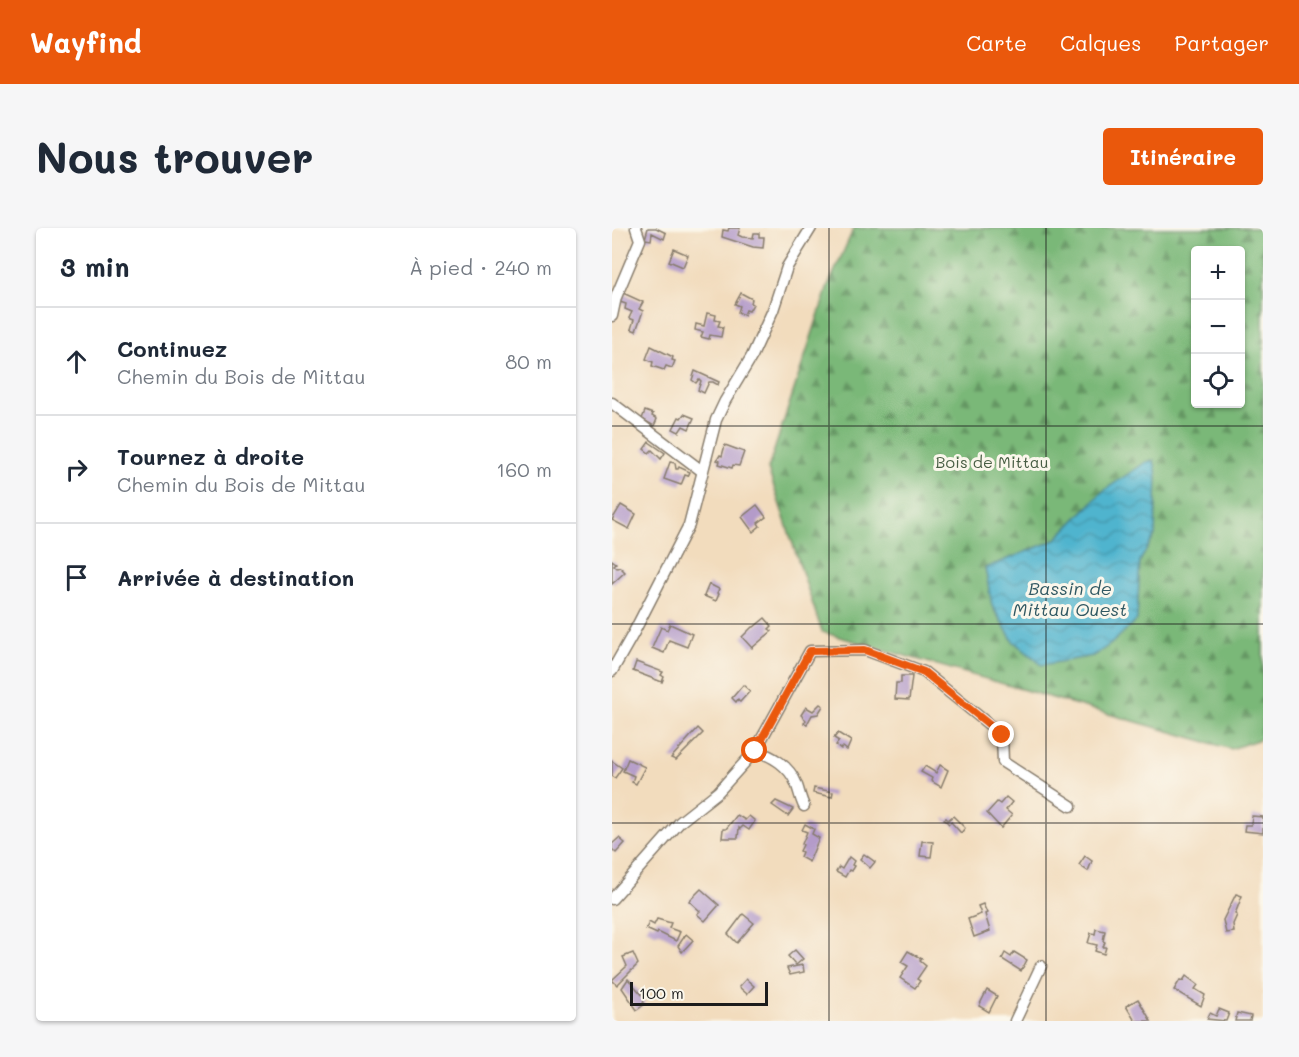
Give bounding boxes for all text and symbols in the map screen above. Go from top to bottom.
text: Wayfind [30,24,141,60]
text: Carte [966,29,1027,56]
text: Calques [1060,29,1142,56]
text: Partager [1175,29,1269,56]
button: Itinéraire [1103,128,1263,185]
text: Nous trouver [36,129,314,184]
map controls [1191,246,1245,408]
button: + [1191,246,1245,300]
text: 3 min [60,250,129,284]
text: À pied · 240 m [409,254,552,280]
button: − [1191,300,1245,354]
text: Continuez [117,334,227,363]
icon: ahead [60,345,93,378]
text: 80 m [505,348,552,374]
button: locate [1191,354,1245,408]
text: Chemin du Bois de Mittau [117,363,366,389]
text: Tournez à droite [117,442,304,471]
park label: Bois de Mittau [936,451,1048,472]
icon: right [60,453,93,486]
text: 160 m [496,456,552,482]
text: Chemin du Bois de Mittau [117,471,366,497]
icon: arrive [60,561,93,594]
text: Arrivée à destination [117,563,354,592]
water label: Bassin de Mittau Ouest [1013,576,1127,621]
route end [988,721,1014,747]
route start [741,737,767,763]
scale bar [630,979,768,1006]
text: 100 m [639,982,684,1003]

